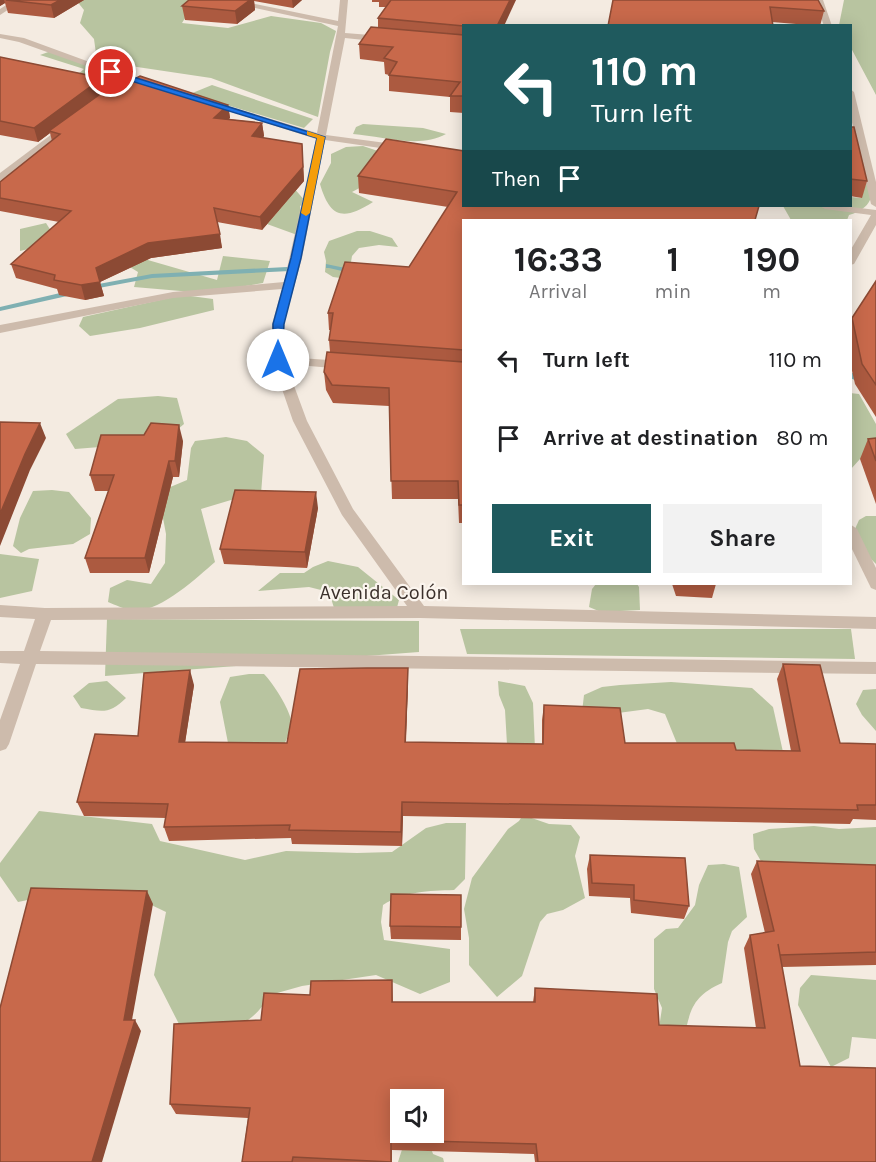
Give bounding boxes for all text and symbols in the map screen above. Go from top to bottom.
pin [85,46,136,97]
text: 110 m [591,46,698,96]
icon: left [492,48,570,126]
icon: arrive [94,55,127,88]
text: Turn left [591,97,692,129]
icon: arrive [553,162,586,195]
text: Then [492,166,541,192]
text: 16:33 [514,238,603,280]
text: 1 [666,238,679,280]
text: 190 [743,238,800,280]
text: Arrival [529,280,588,303]
text: min [654,280,691,303]
text: m [762,280,781,303]
position arrow [246,328,310,392]
icon: left [492,344,525,377]
text: Turn left [543,347,630,373]
text: 110 m [769,347,822,373]
icon: arrive [492,422,525,455]
text: Arrive at destination [543,425,758,451]
text: 80 m [776,425,829,451]
button: Exit [492,504,651,573]
button: Share [663,504,822,573]
street label: Avenida Colón [320,581,448,604]
map controls [390,1089,444,1143]
button: sound [390,1089,444,1143]

